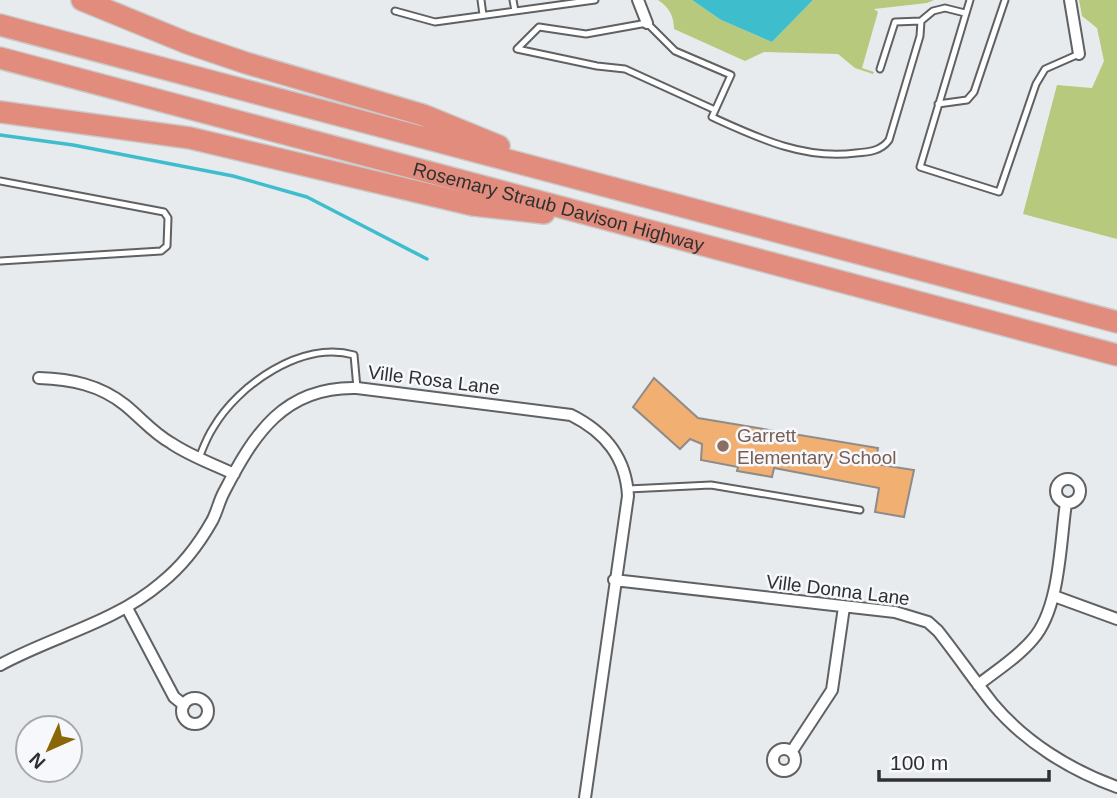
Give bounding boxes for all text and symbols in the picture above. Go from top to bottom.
street label: Rosemary Straub Davison Highway [411,158,707,255]
street label: Ville Rosa Lane [367,361,501,399]
place label: Garrett Elementary School [737,425,896,468]
marker: Garrett Elementary School [715,438,731,454]
street label: Ville Donna Lane [765,571,911,609]
north arrow [14,714,84,784]
scale bar [879,738,1049,782]
text: N [25,748,50,773]
text: 100 m [890,751,948,774]

